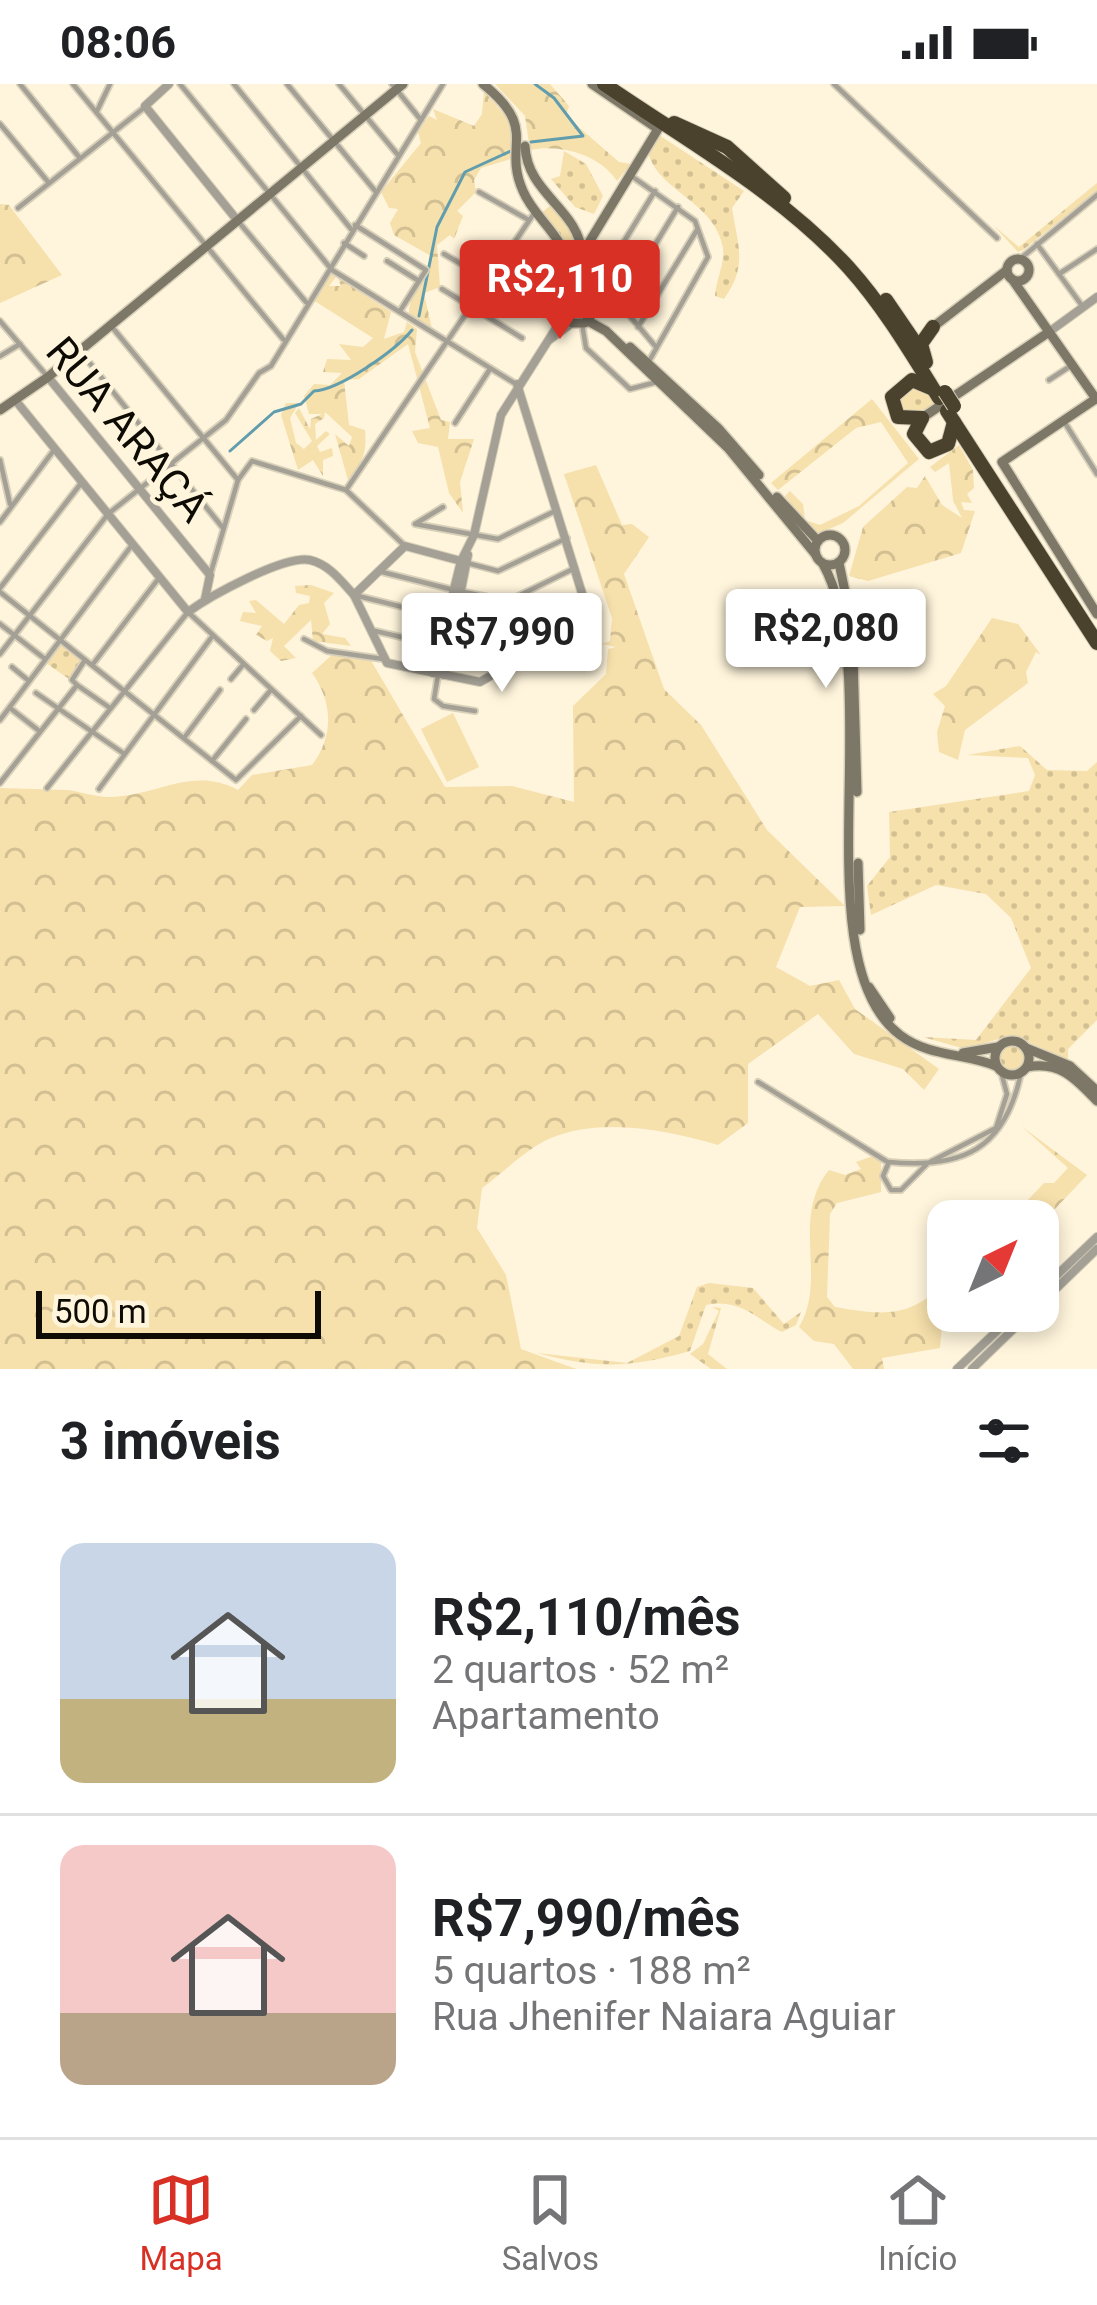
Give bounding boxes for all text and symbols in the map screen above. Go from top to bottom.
text: 08:06 [60,16,176,69]
pin: R$2,110 [449,240,671,342]
text: R$2,110 [487,256,633,302]
street label: RUA ARAÇÁ [36,327,219,532]
pin: R$2,080 [715,589,937,691]
pin: R$7,990 [391,593,613,695]
text: R$2,080 [753,605,899,651]
text: R$7,990 [429,609,575,655]
north arrow [927,1200,1059,1332]
map controls [927,1200,1059,1332]
scale bar [36,1285,321,1338]
text: 500 m [54,1292,147,1331]
icon: filters [971,1408,1037,1474]
text: 3 imóveis [60,1412,281,1471]
text: R$2,110/mês [432,1588,740,1647]
icon: home [156,1591,300,1735]
text: 2 quartos · 52 m² [432,1647,729,1693]
text: Apartamento [432,1693,660,1739]
text: R$7,990/mês [432,1889,740,1948]
icon: home [156,1893,300,2037]
text: 5 quartos · 188 m² [432,1948,751,1994]
text: Rua Jhenifer Naiara Aguiar [432,1994,896,2040]
tab: Mapa [140,2167,223,2278]
tab: Salvos [502,2167,599,2278]
tab: Início [878,2167,957,2278]

